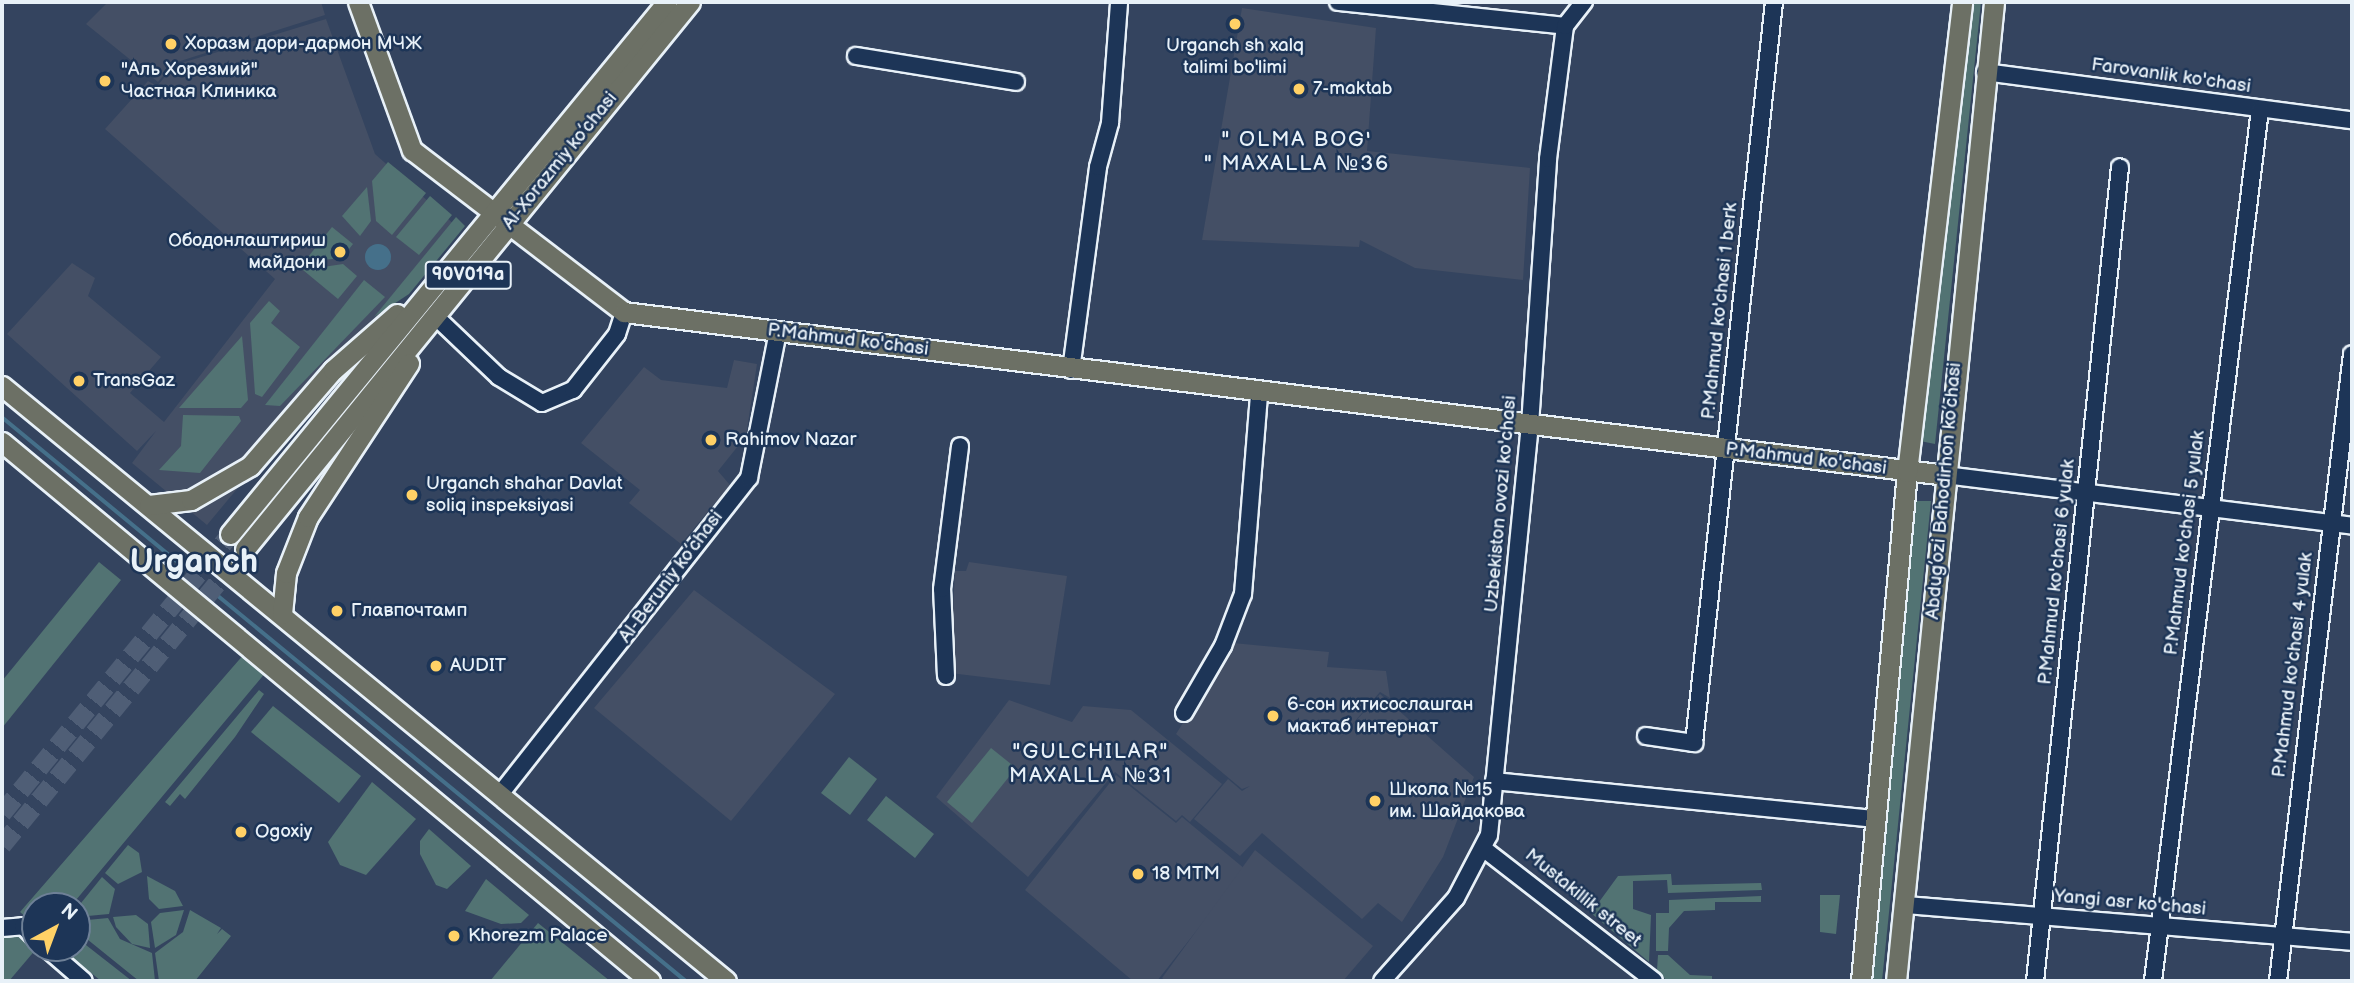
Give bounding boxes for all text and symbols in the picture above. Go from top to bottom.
marker: Urganch sh xalq talimi bo'limi [1227,16,1243,32]
place label: Хоразм дори-дармон МЧЖ [185,33,422,55]
place label: Urganch sh xalq talimi bo'limi [1166,35,1304,79]
marker: Хоразм дори-дармон МЧЖ [163,36,179,52]
street label: Farovanlik ko'chasi [2090,54,2252,98]
place label: "Аль Хорезмий" Частная Клиника [121,59,277,103]
marker: "Аль Хорезмий" Частная Клиника [95,71,115,91]
place label: 7-maktab [1313,78,1392,100]
marker: 7-maktab [1291,81,1307,97]
street label: Al-Xorazmiy ko’chasi [497,87,623,235]
district label: " OLMA BOG' " MAXALLA №36 [1206,127,1388,177]
street label: P.Mahmud ko'chasi 1 berk [1697,201,1743,421]
place label: Ободонлаштириш майдони [168,230,326,274]
marker: Ободонлаштириш майдони [332,244,348,260]
road number: 90V019a [424,260,512,290]
street label: P.Mahmud ko'chasi [766,319,930,361]
street label: Abdug’ozi Bahodirhon ko’chasi [1921,362,1967,620]
place label: TransGaz [93,370,175,392]
marker: TransGaz [71,373,87,389]
street label: Uzbekiston ovozi ko'chasi [1480,395,1522,613]
place label: Rahimov Nazar [725,429,856,451]
street label: P.Mahmud ko'chasi 5 yulak [2160,429,2210,657]
marker: Rahimov Nazar [703,432,719,448]
street label: P.Mahmud ko'chasi [1724,438,1888,480]
street label: P.Mahmud ko'chasi 6 yulak [2034,458,2080,686]
place label: Urganch shahar Davlat soliq inspeksiyasi [426,473,623,517]
marker: Urganch shahar Davlat soliq inspeksiyasi [404,487,420,503]
street label: Al-Beruniy ko’chasi [614,506,728,648]
district label: Urganch [130,543,258,583]
street label: P.Mahmud ko'chasi 4 yulak [2268,551,2318,779]
place label: Главпочтамп [351,600,467,622]
marker: Главпочтамп [329,603,345,619]
place label: AUDIT [450,655,506,677]
marker: AUDIT [428,658,444,674]
place label: 6-сон ихтисослашган мактаб интернат [1287,694,1474,738]
marker: 6-сон ихтисослашган мактаб интернат [1265,708,1281,724]
district label: "GULCHILAR" MAXALLA №31 [1010,739,1172,789]
place label: Школа №15 им. Шайдакова [1389,779,1525,823]
marker: Школа №15 им. Шайдакова [1367,793,1383,809]
place label: Ogoxiy [255,821,312,843]
marker: Ogoxiy [233,824,249,840]
street label: Mustakillik street [1520,844,1646,952]
place label: 18 MTM [1152,863,1220,885]
marker: 18 MTM [1130,866,1146,882]
street label: Yangi asr ko'chasi [2053,885,2207,921]
north arrow [21,892,91,962]
text: N [56,899,82,926]
place label: Khorezm Palace [468,925,607,947]
marker: Khorezm Palace [446,928,462,944]

